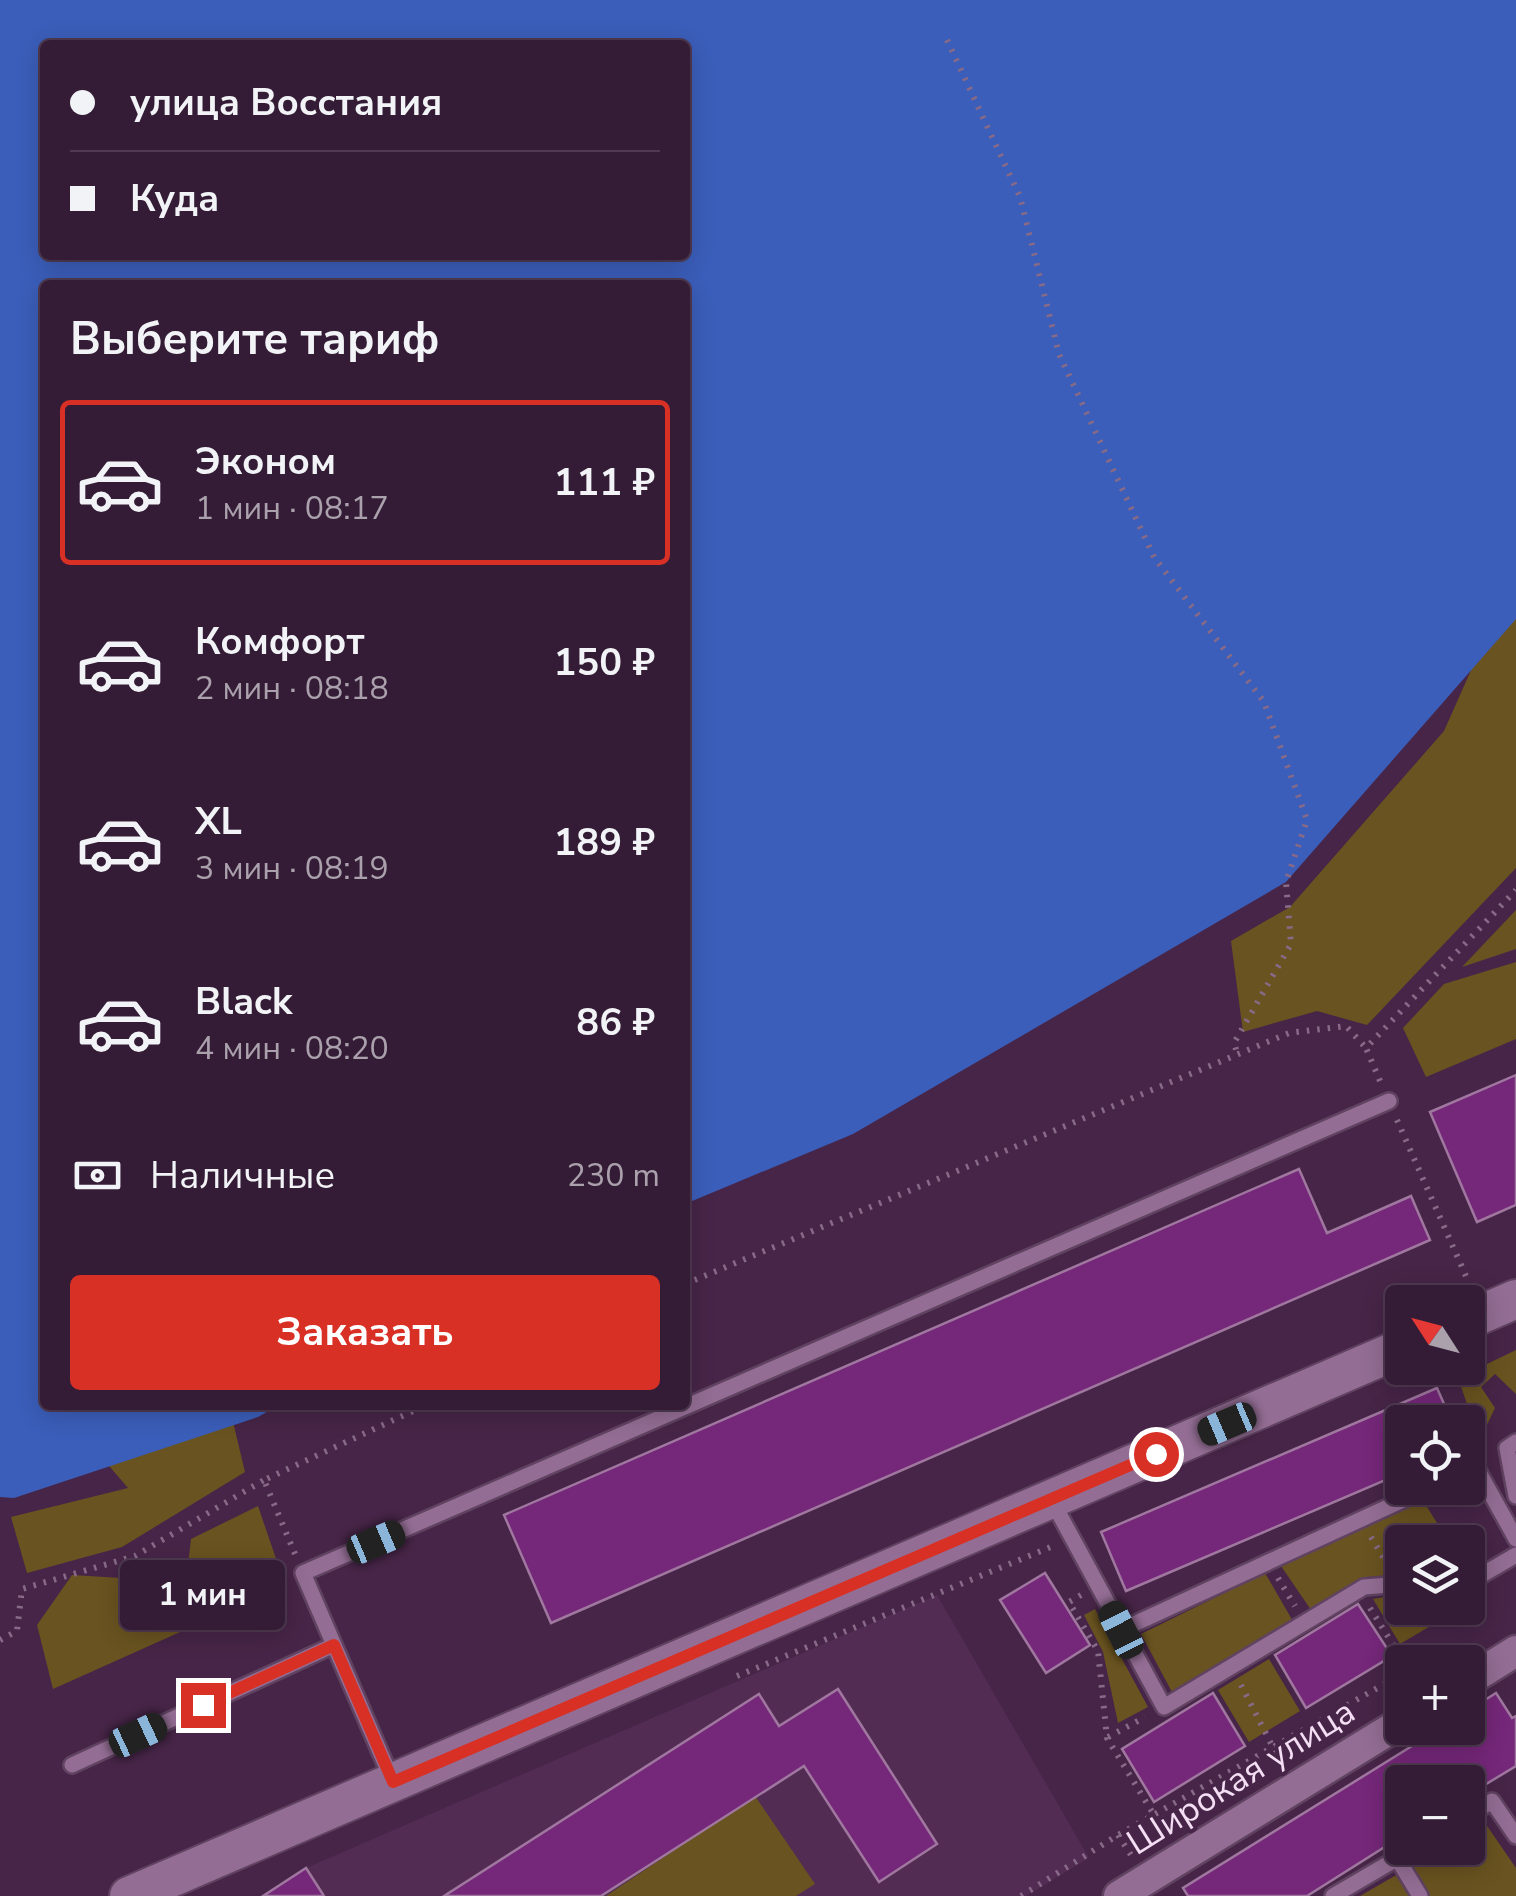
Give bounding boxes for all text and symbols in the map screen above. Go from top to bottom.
text: улица Восстания [130,77,442,128]
text: Куда [130,173,219,224]
text: Выберите тариф [70,309,440,370]
text: Эконом [195,436,336,487]
icon: car [75,438,165,528]
text: 111 ₽ [554,457,655,508]
text: 1 мин · 08:17 [195,487,389,530]
text: Комфорт [195,616,364,667]
icon: car [75,618,165,708]
text: 150 ₽ [554,637,655,688]
text: 2 мин · 08:18 [195,667,389,710]
text: XL [195,796,242,847]
icon: car [75,798,165,888]
text: 189 ₽ [554,817,655,868]
text: 3 мин · 08:19 [195,847,389,890]
text: Black [195,976,292,1027]
icon: car [75,978,165,1068]
text: 86 ₽ [576,997,655,1048]
text: 4 мин · 08:20 [195,1027,389,1070]
icon: cash [70,1148,125,1203]
text: Наличные [150,1150,335,1201]
text: 230 m [567,1154,660,1197]
button: Заказать [70,1275,660,1390]
north arrow [1385,1285,1485,1385]
map controls [1385,1285,1485,1865]
car [1194,1398,1260,1450]
button: locate [1385,1405,1485,1505]
route start [1134,1432,1179,1477]
car [343,1516,409,1568]
button: layers [1385,1525,1485,1625]
callout: 1 мин [120,1560,286,1630]
text: 1 мин [158,1573,247,1616]
car [1094,1596,1148,1664]
button: + [1385,1645,1485,1745]
route end [181,1683,226,1728]
street label: Широкая улица [1118,1688,1364,1866]
car [104,1709,172,1761]
button: − [1385,1765,1485,1865]

